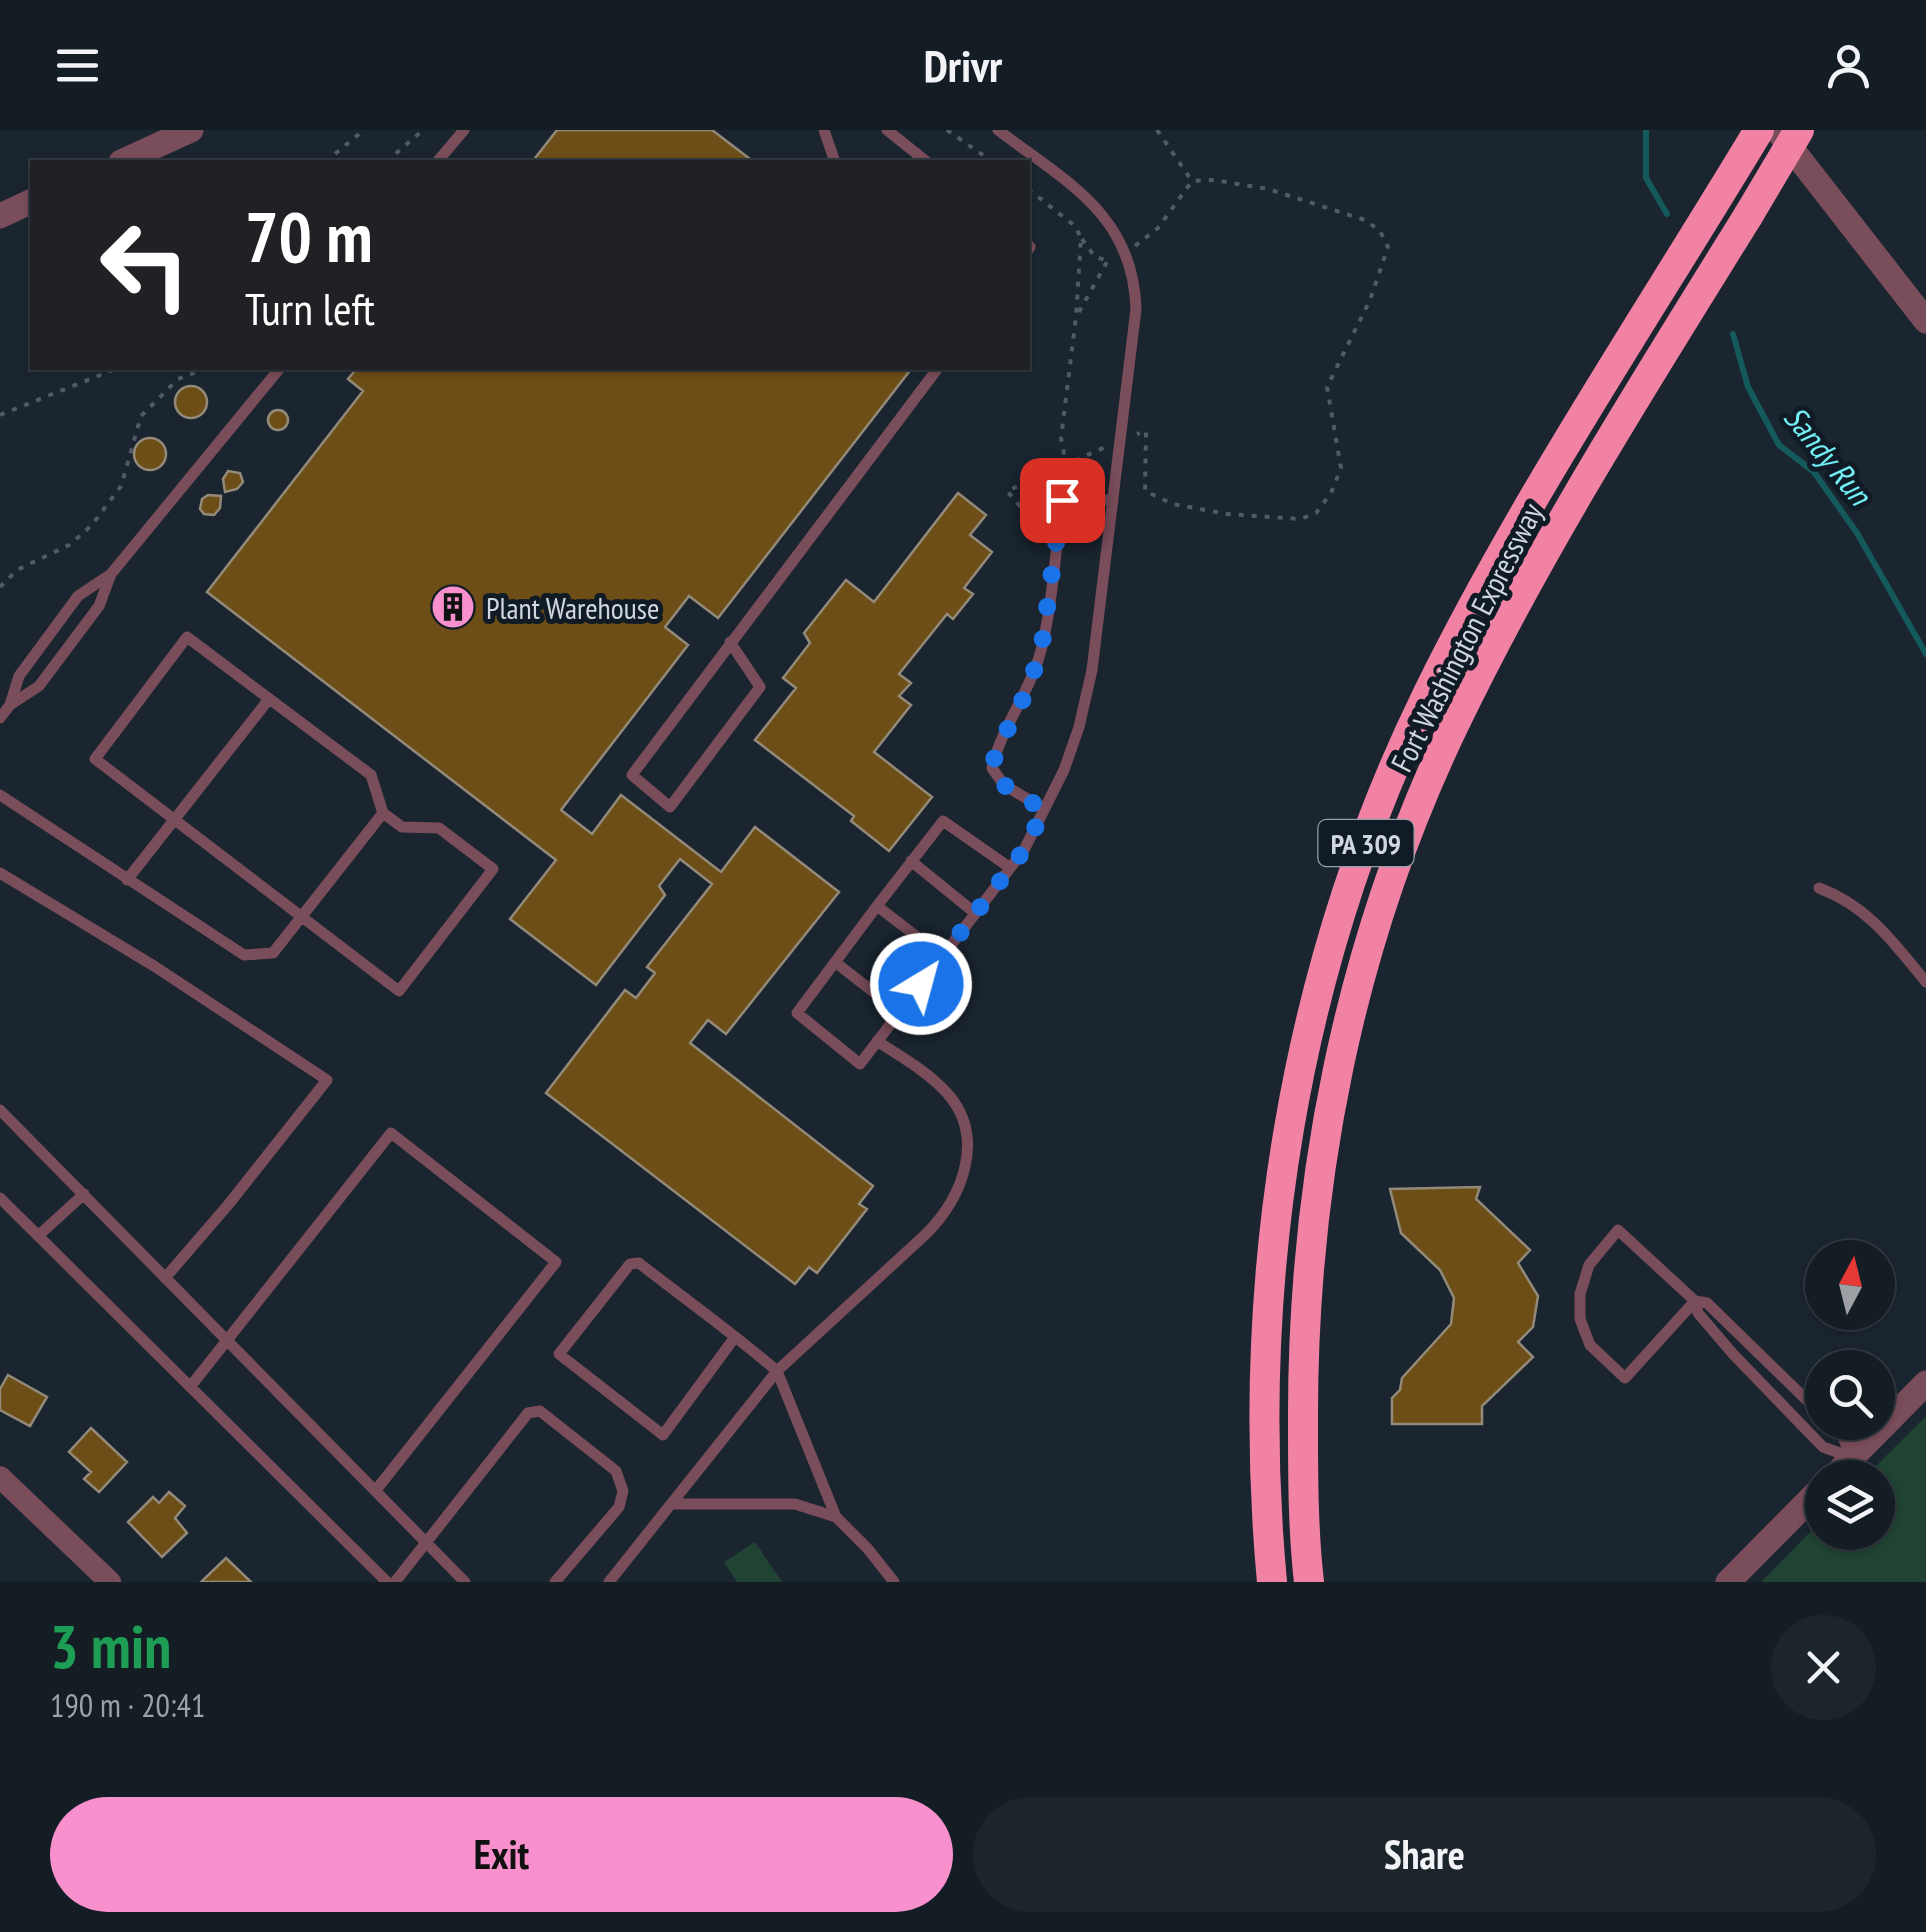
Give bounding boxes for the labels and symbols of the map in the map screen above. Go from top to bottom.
water label: Sandy Run [1775,397,1882,515]
pin [1020,458,1105,543]
street label: Fort Washington Expressway [1381,496,1551,778]
building icon: Plant Warehouse [430,584,476,630]
place label: Plant Warehouse [486,588,659,627]
road number: PA 309 [1318,820,1414,866]
position arrow [869,932,973,1036]
north arrow [1805,1240,1895,1330]

